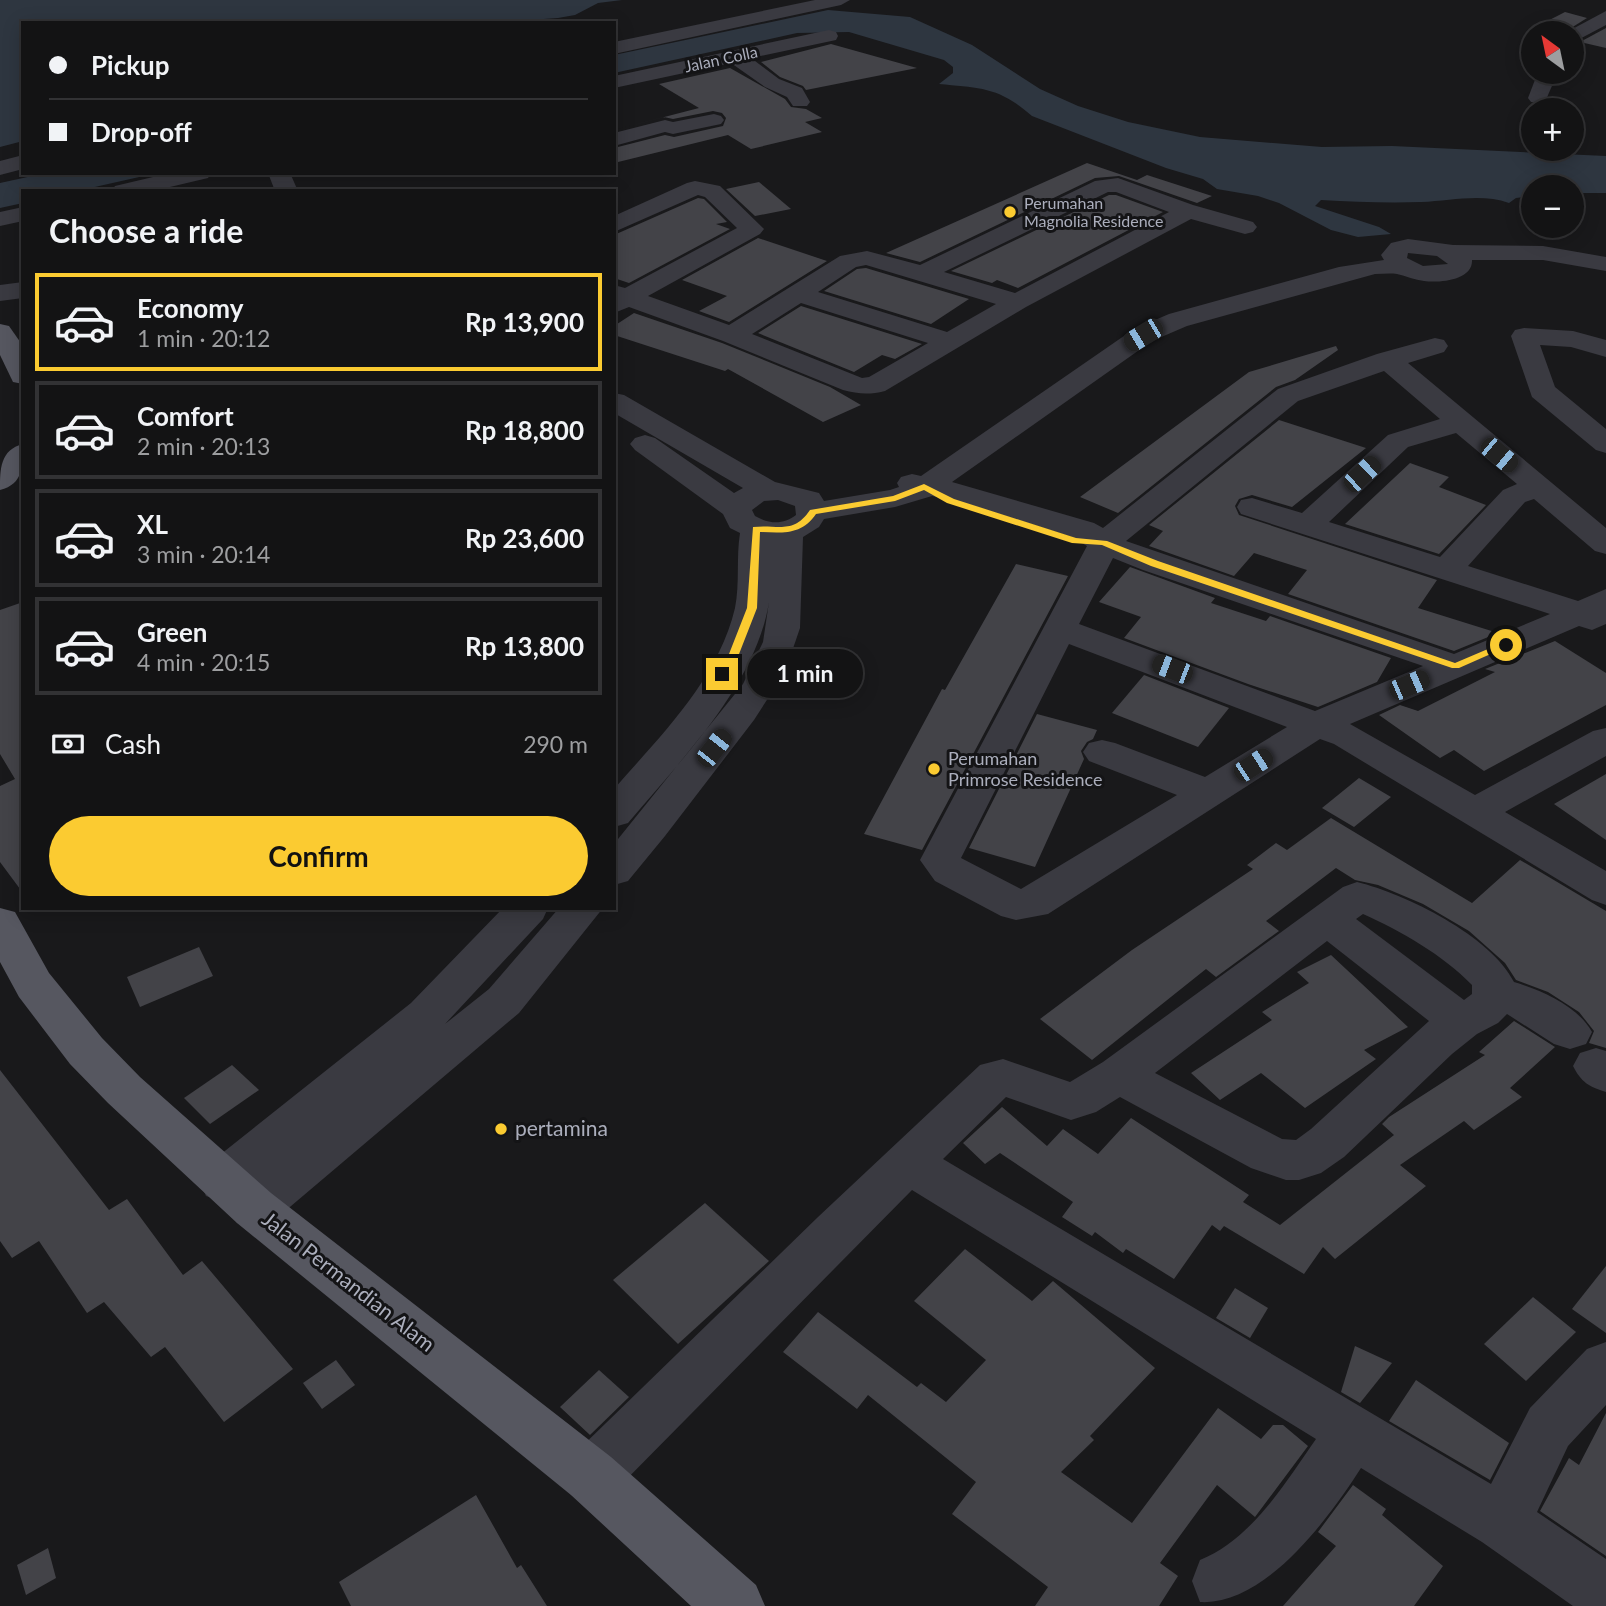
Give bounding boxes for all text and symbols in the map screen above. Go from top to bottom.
north arrow [1521,21,1584,84]
map controls [1521,21,1584,238]
street label: Jalan Colla [683,41,759,76]
text: Pickup [91,49,170,81]
button: + [1521,98,1584,161]
text: Drop-off [91,116,192,148]
button: − [1521,175,1584,238]
place label: Perumahan Magnolia Residence [1024,193,1164,230]
marker: Perumahan Magnolia Residence [1002,204,1018,220]
text: Choose a ride [49,211,243,250]
icon: car [53,291,116,354]
text: Economy [137,292,243,324]
text: Rp 13,900 [465,306,584,338]
car [1120,315,1167,355]
text: 1 min · 20:12 [137,324,270,352]
icon: car [53,399,116,462]
text: Comfort [137,400,234,432]
text: Rp 18,800 [465,414,584,446]
text: 2 min · 20:13 [137,432,270,460]
car [1477,433,1522,477]
car [1340,452,1385,496]
icon: car [53,507,116,570]
text: XL [137,508,168,540]
text: Rp 23,600 [465,522,584,554]
text: 3 min · 20:14 [137,540,270,568]
icon: car [53,615,116,678]
text: Green [137,616,207,648]
route start [1490,629,1522,661]
text: Rp 13,800 [465,630,584,662]
text: 4 min · 20:15 [137,648,270,676]
callout: 1 min [746,650,862,698]
car [1149,652,1196,686]
route end [706,658,738,690]
text: 1 min [776,659,834,687]
car [1386,667,1433,703]
icon: cash [49,725,87,763]
car [693,725,736,771]
text: Cash [105,728,161,760]
text: 290 m [523,730,588,758]
car [1230,745,1277,785]
place label: Perumahan Primrose Residence [948,747,1103,790]
marker: Perumahan Primrose Residence [926,761,942,777]
button: Confirm [49,816,588,896]
place label: pertamina [515,1115,608,1140]
marker: pertamina [493,1121,509,1137]
street label: Jalan Permandian Alam [258,1206,440,1356]

